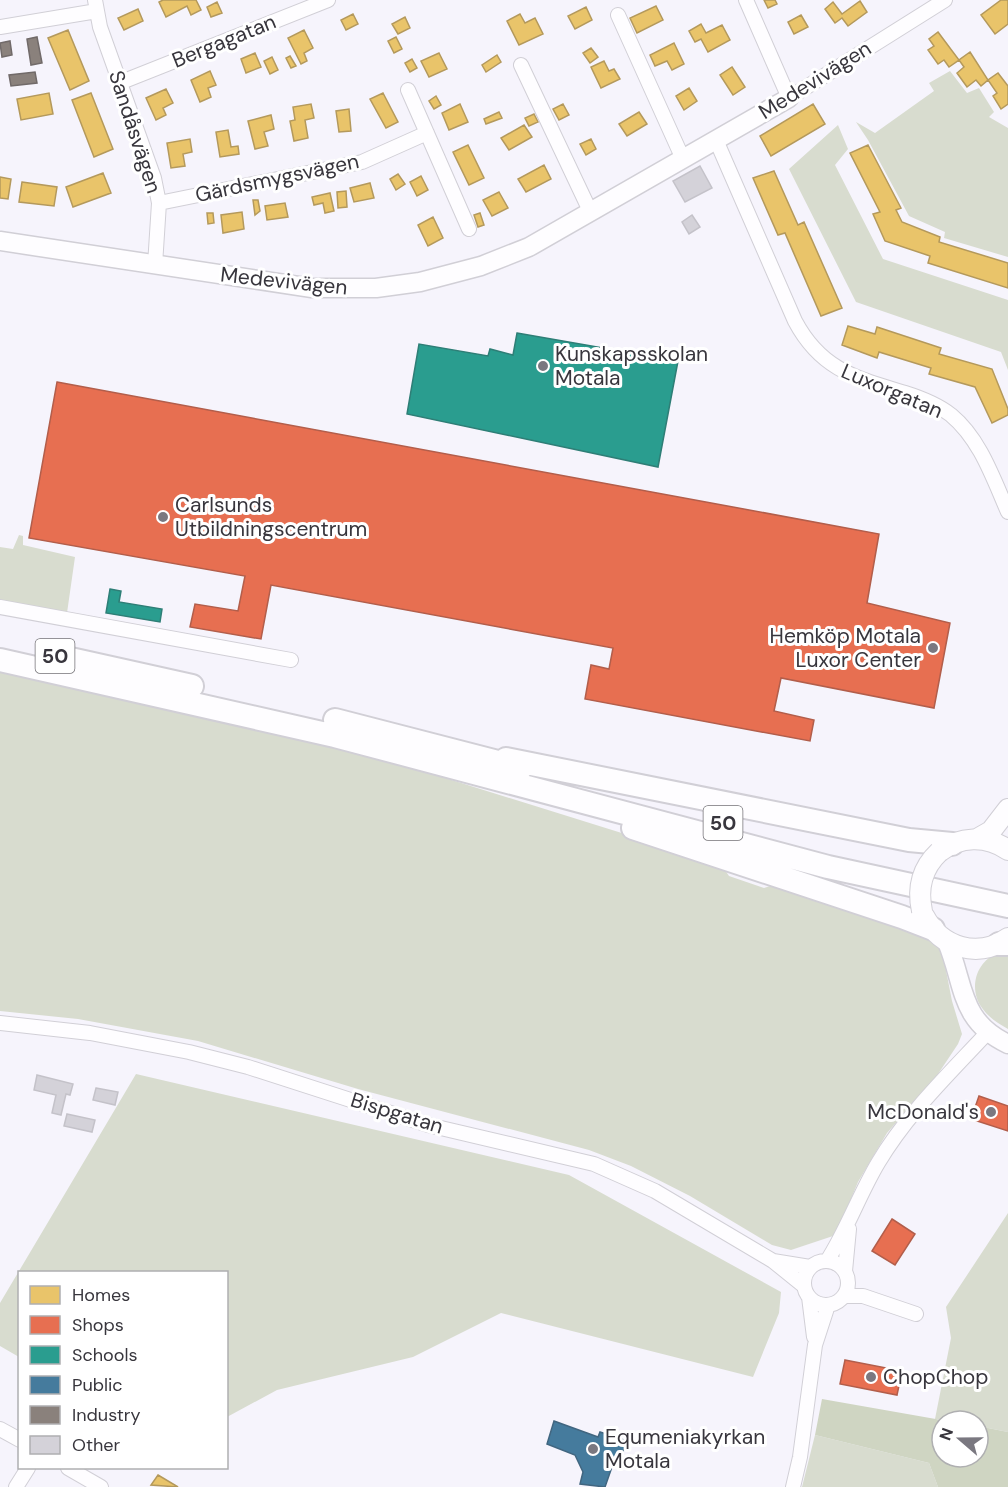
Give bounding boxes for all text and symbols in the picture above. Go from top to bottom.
street label: Bergagatan [168,7,280,75]
street label: Medevivägen [753,34,877,126]
street label: Sandåsvägen [102,67,168,197]
street label: Gärdsmygsvägen [193,147,361,209]
street label: Medevivägen [219,260,349,302]
place label: Kunskapsskolan Motala [555,340,708,392]
street label: Luxorgatan [837,357,947,425]
marker: Kunskapsskolan Motala [536,359,550,373]
place label: Carlsunds Utbildningscentrum [175,491,367,543]
marker: Carlsunds Utbildningscentrum [156,510,170,524]
place label: Hemköp Motala Luxor Center [770,622,921,674]
road number: 50 [36,639,74,673]
marker: Hemköp Motala Luxor Center [926,641,940,655]
road number: 50 [704,806,742,840]
street label: Bispgatan [347,1086,447,1140]
place label: McDonald's [867,1098,979,1126]
marker: McDonald's [984,1105,998,1119]
legend [18,1271,228,1469]
text: Homes [72,1283,130,1307]
text: Shops [72,1313,124,1337]
text: Schools [72,1343,137,1367]
place label: ChopChop [883,1363,988,1391]
marker: ChopChop [864,1370,878,1384]
text: Public [72,1373,123,1397]
text: Industry [72,1403,141,1427]
north arrow [930,1409,990,1469]
place label: Equmeniakyrkan Motala [605,1423,765,1475]
text: N [935,1425,958,1443]
text: Other [72,1433,121,1457]
marker: Equmeniakyrkan Motala [586,1442,600,1456]

